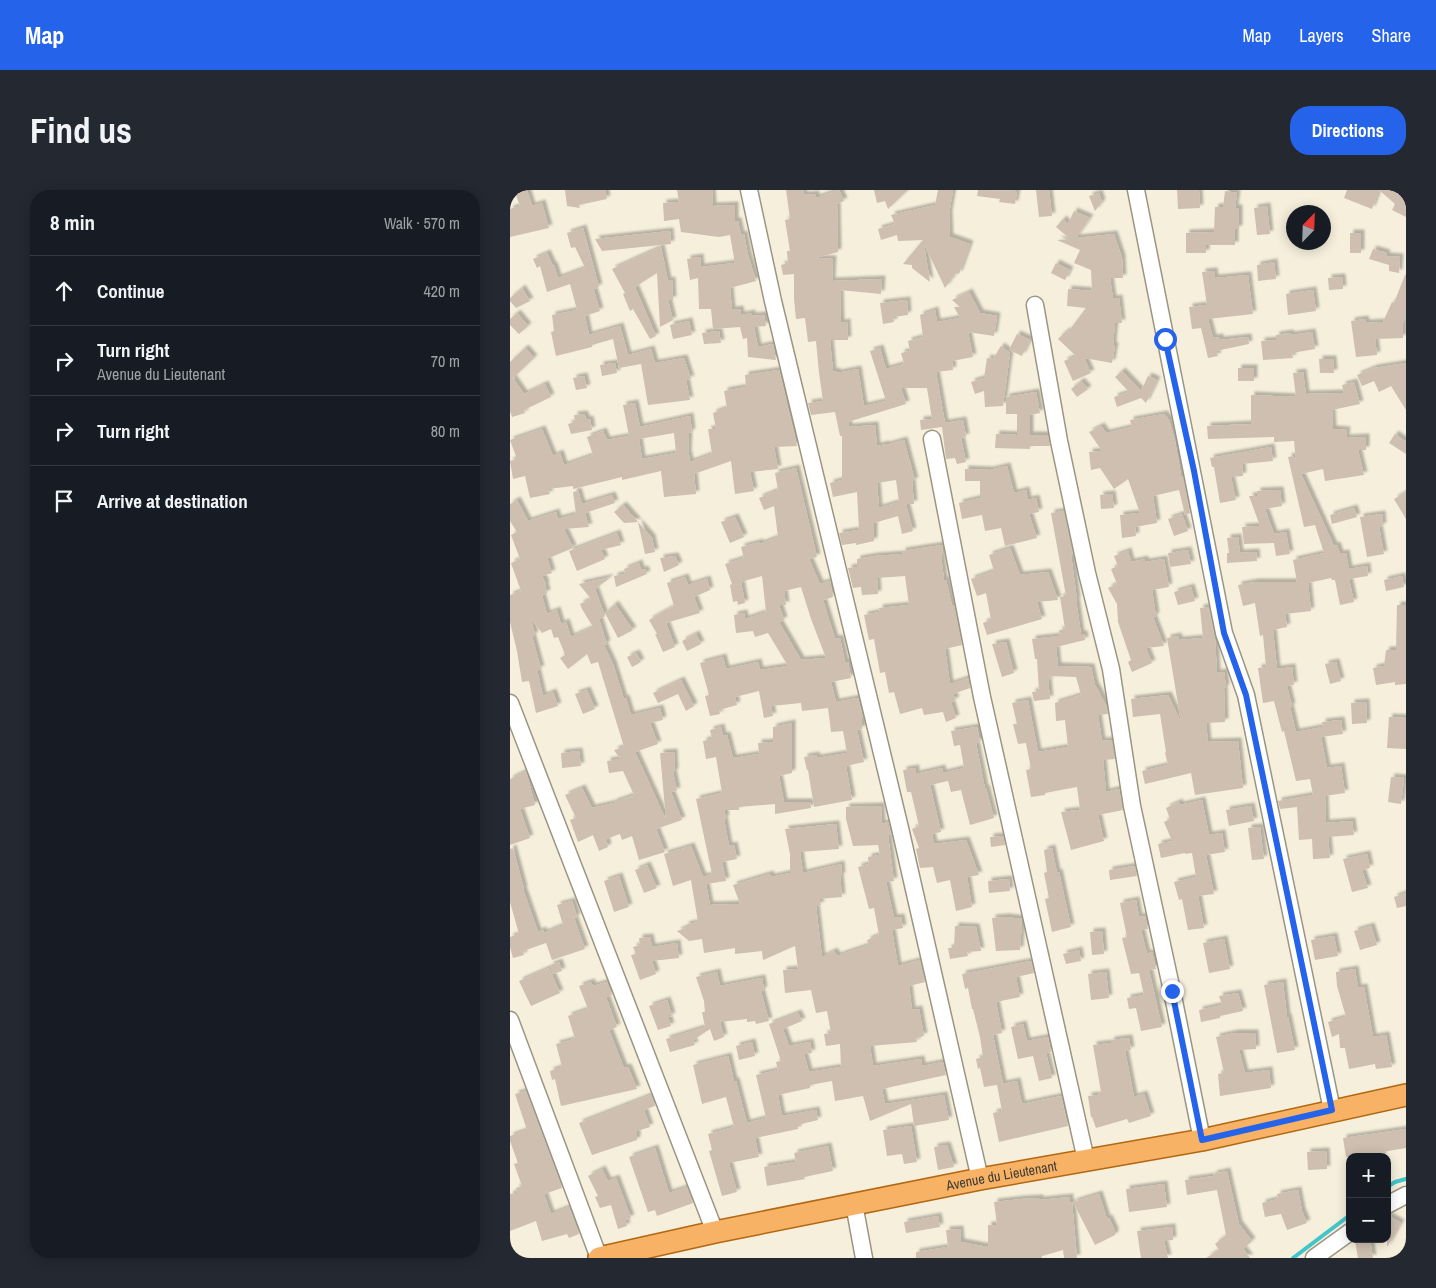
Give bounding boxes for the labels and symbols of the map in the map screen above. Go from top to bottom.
north arrow [1286,205,1331,250]
route start [1154,328,1177,351]
route end [1161,980,1184,1003]
street label: Avenue du Lieutenant [944,1157,1058,1195]

